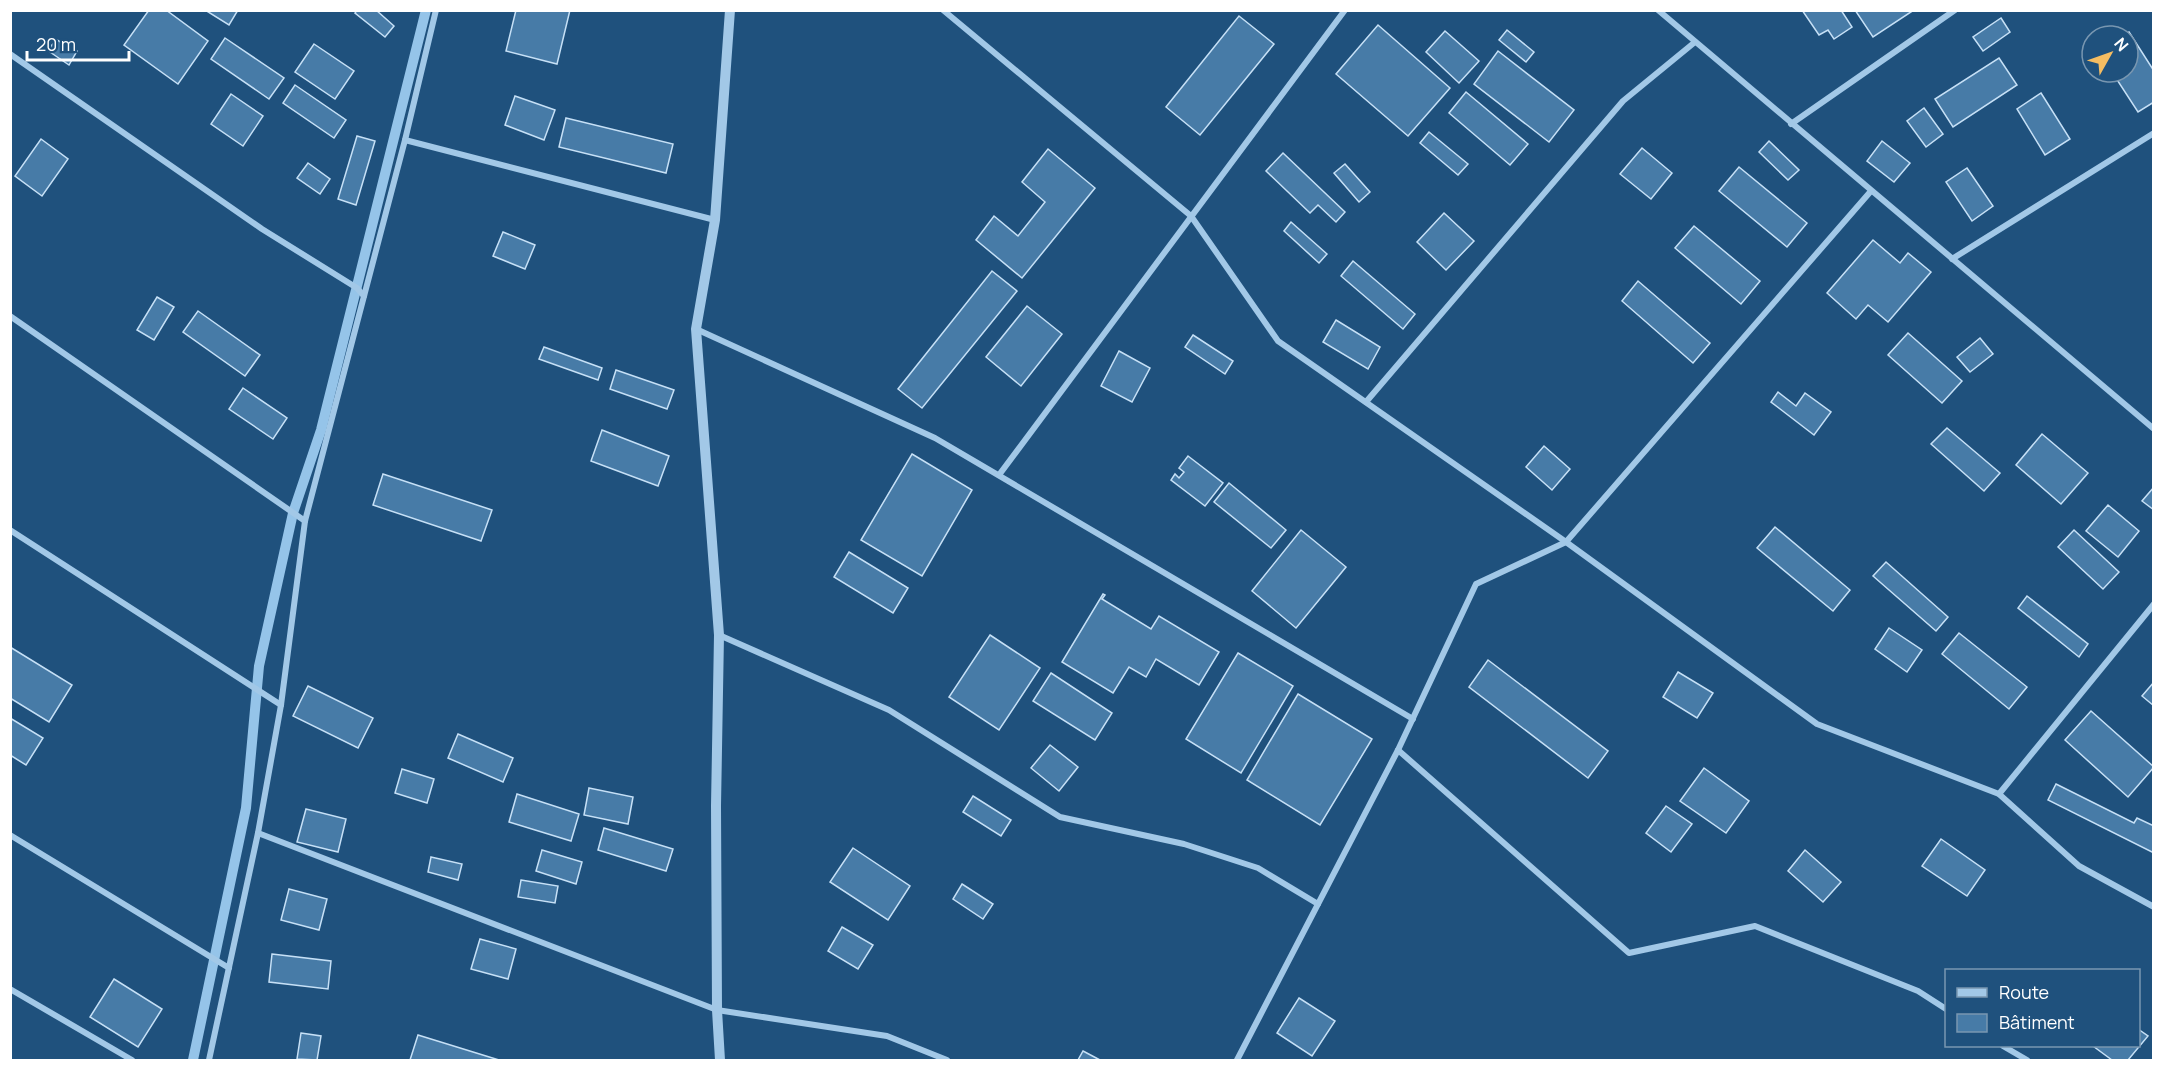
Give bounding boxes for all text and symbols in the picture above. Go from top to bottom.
scale bar [27,24,129,62]
north arrow [2080,24,2140,84]
text: 20 m [36,32,76,56]
text: N [2109,33,2134,56]
legend [1945,969,2140,1047]
text: Route [1999,980,2049,1004]
text: Bâtiment [1999,1010,2075,1034]

